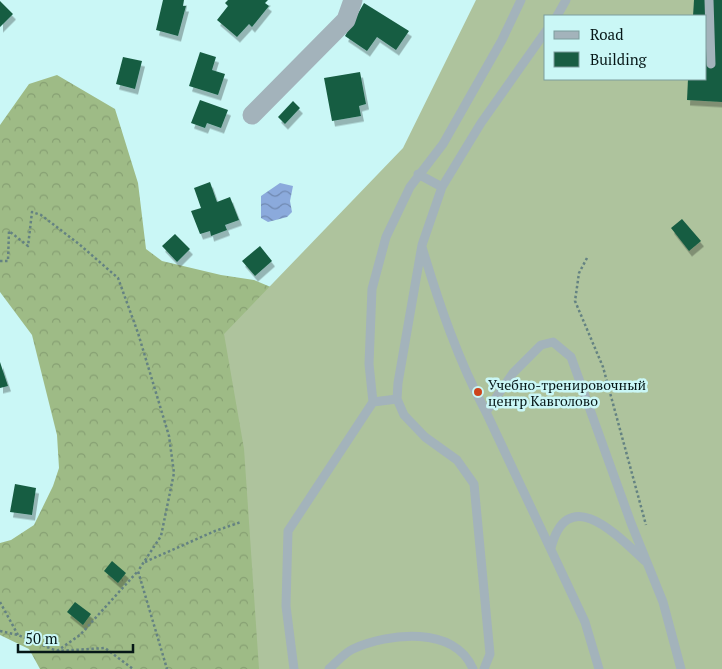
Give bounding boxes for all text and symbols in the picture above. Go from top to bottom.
legend [544,15,707,80]
text: Road [590,24,623,44]
text: Building [590,49,648,69]
place label: Учебно-тренировочный центр Кавголово [488,375,647,410]
marker: Учебно-тренировочный центр Кавголово [472,386,484,398]
scale bar [18,622,132,654]
text: 50 m [25,628,58,648]

